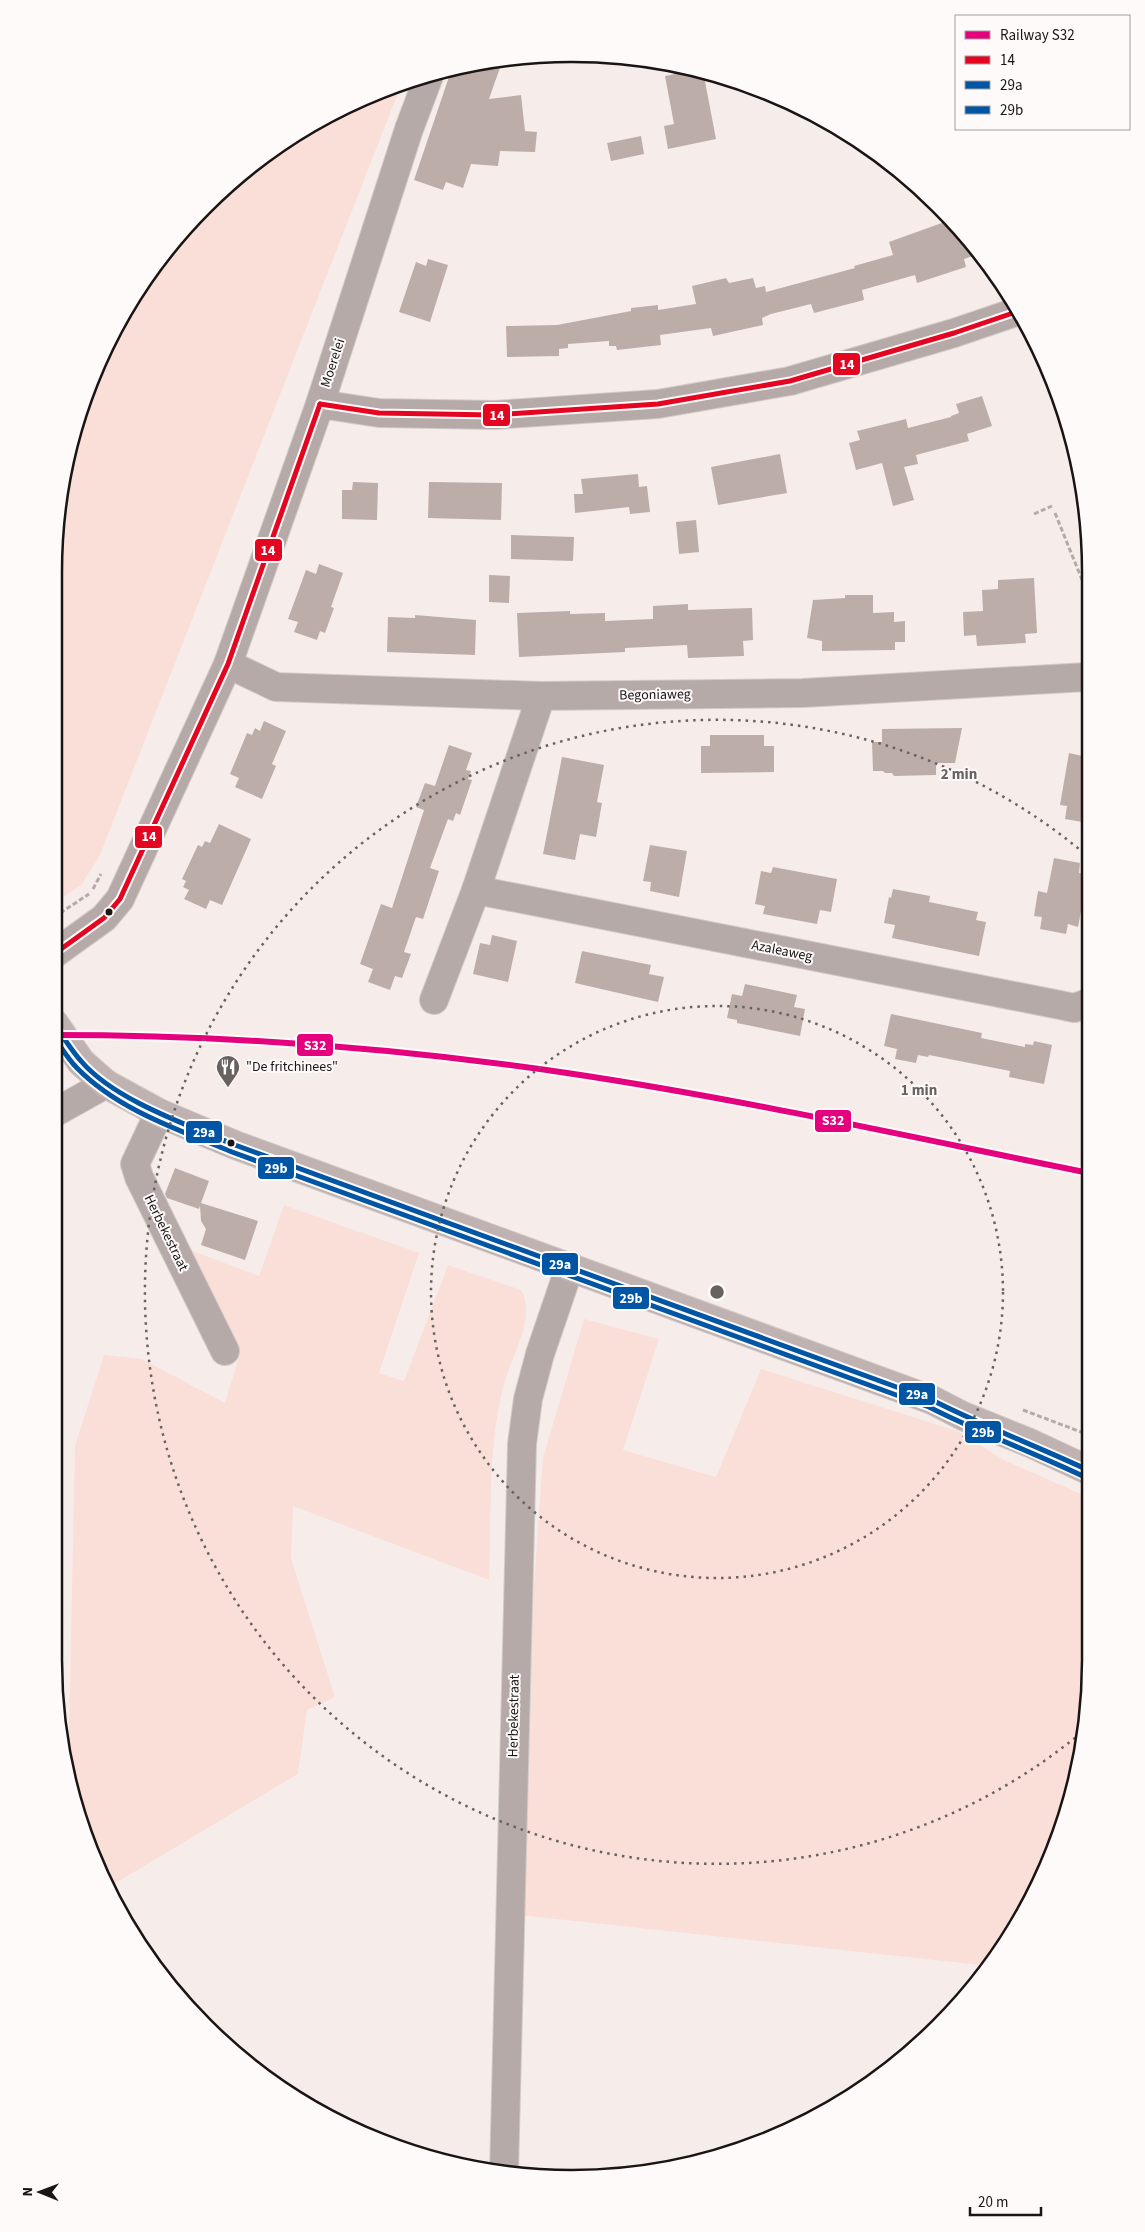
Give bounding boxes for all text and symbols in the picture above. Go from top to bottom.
legend [955,15,1130,130]
text: Railway S32 [1000,25,1075,46]
text: 14 [1000,50,1015,71]
text: 29a [1000,75,1022,96]
text: 29b [1000,100,1023,121]
street label: Moerelei [316,336,350,390]
line badge: 14 [832,352,861,376]
text: 14 [840,355,855,375]
line badge: 14 [482,403,511,427]
text: 14 [490,406,505,426]
line badge: 14 [254,538,283,562]
text: 14 [261,541,276,561]
street label: Begoniaweg [619,684,691,706]
text: 2 min [941,764,977,785]
line badge: 14 [134,825,163,849]
text: 14 [142,827,157,847]
unlabelled marker [104,907,114,917]
street label: Azaleaweg [750,935,814,967]
line badge: S32 [296,1033,334,1057]
text: S32 [304,1036,326,1056]
restaurant icon: "De fritchinees" [215,1054,241,1088]
place label: "De fritchinees" [246,1057,338,1077]
text: 1 min [901,1080,937,1101]
line badge: S32 [814,1109,852,1133]
text: S32 [822,1111,844,1131]
line badge: 29a [185,1120,223,1144]
text: 29a [193,1123,215,1143]
unlabelled marker [226,1138,236,1148]
line badge: 29b [257,1156,295,1180]
text: 29b [265,1159,287,1179]
street label: Herbekestraat [139,1191,193,1275]
line badge: 29a [541,1252,579,1276]
text: 29a [549,1255,571,1275]
centre of rings [708,1283,726,1301]
line badge: 29b [612,1286,650,1310]
text: 29b [620,1289,642,1309]
line badge: 29a [898,1382,936,1406]
text: 29a [906,1385,928,1405]
line badge: 29b [964,1420,1002,1444]
text: 29b [972,1423,994,1443]
street label: Herbekestraat [503,1674,525,1758]
north arrow [15,2167,65,2217]
scale bar [970,2184,1041,2216]
text: N [18,2187,38,2197]
text: 20 m [978,2192,1008,2213]

